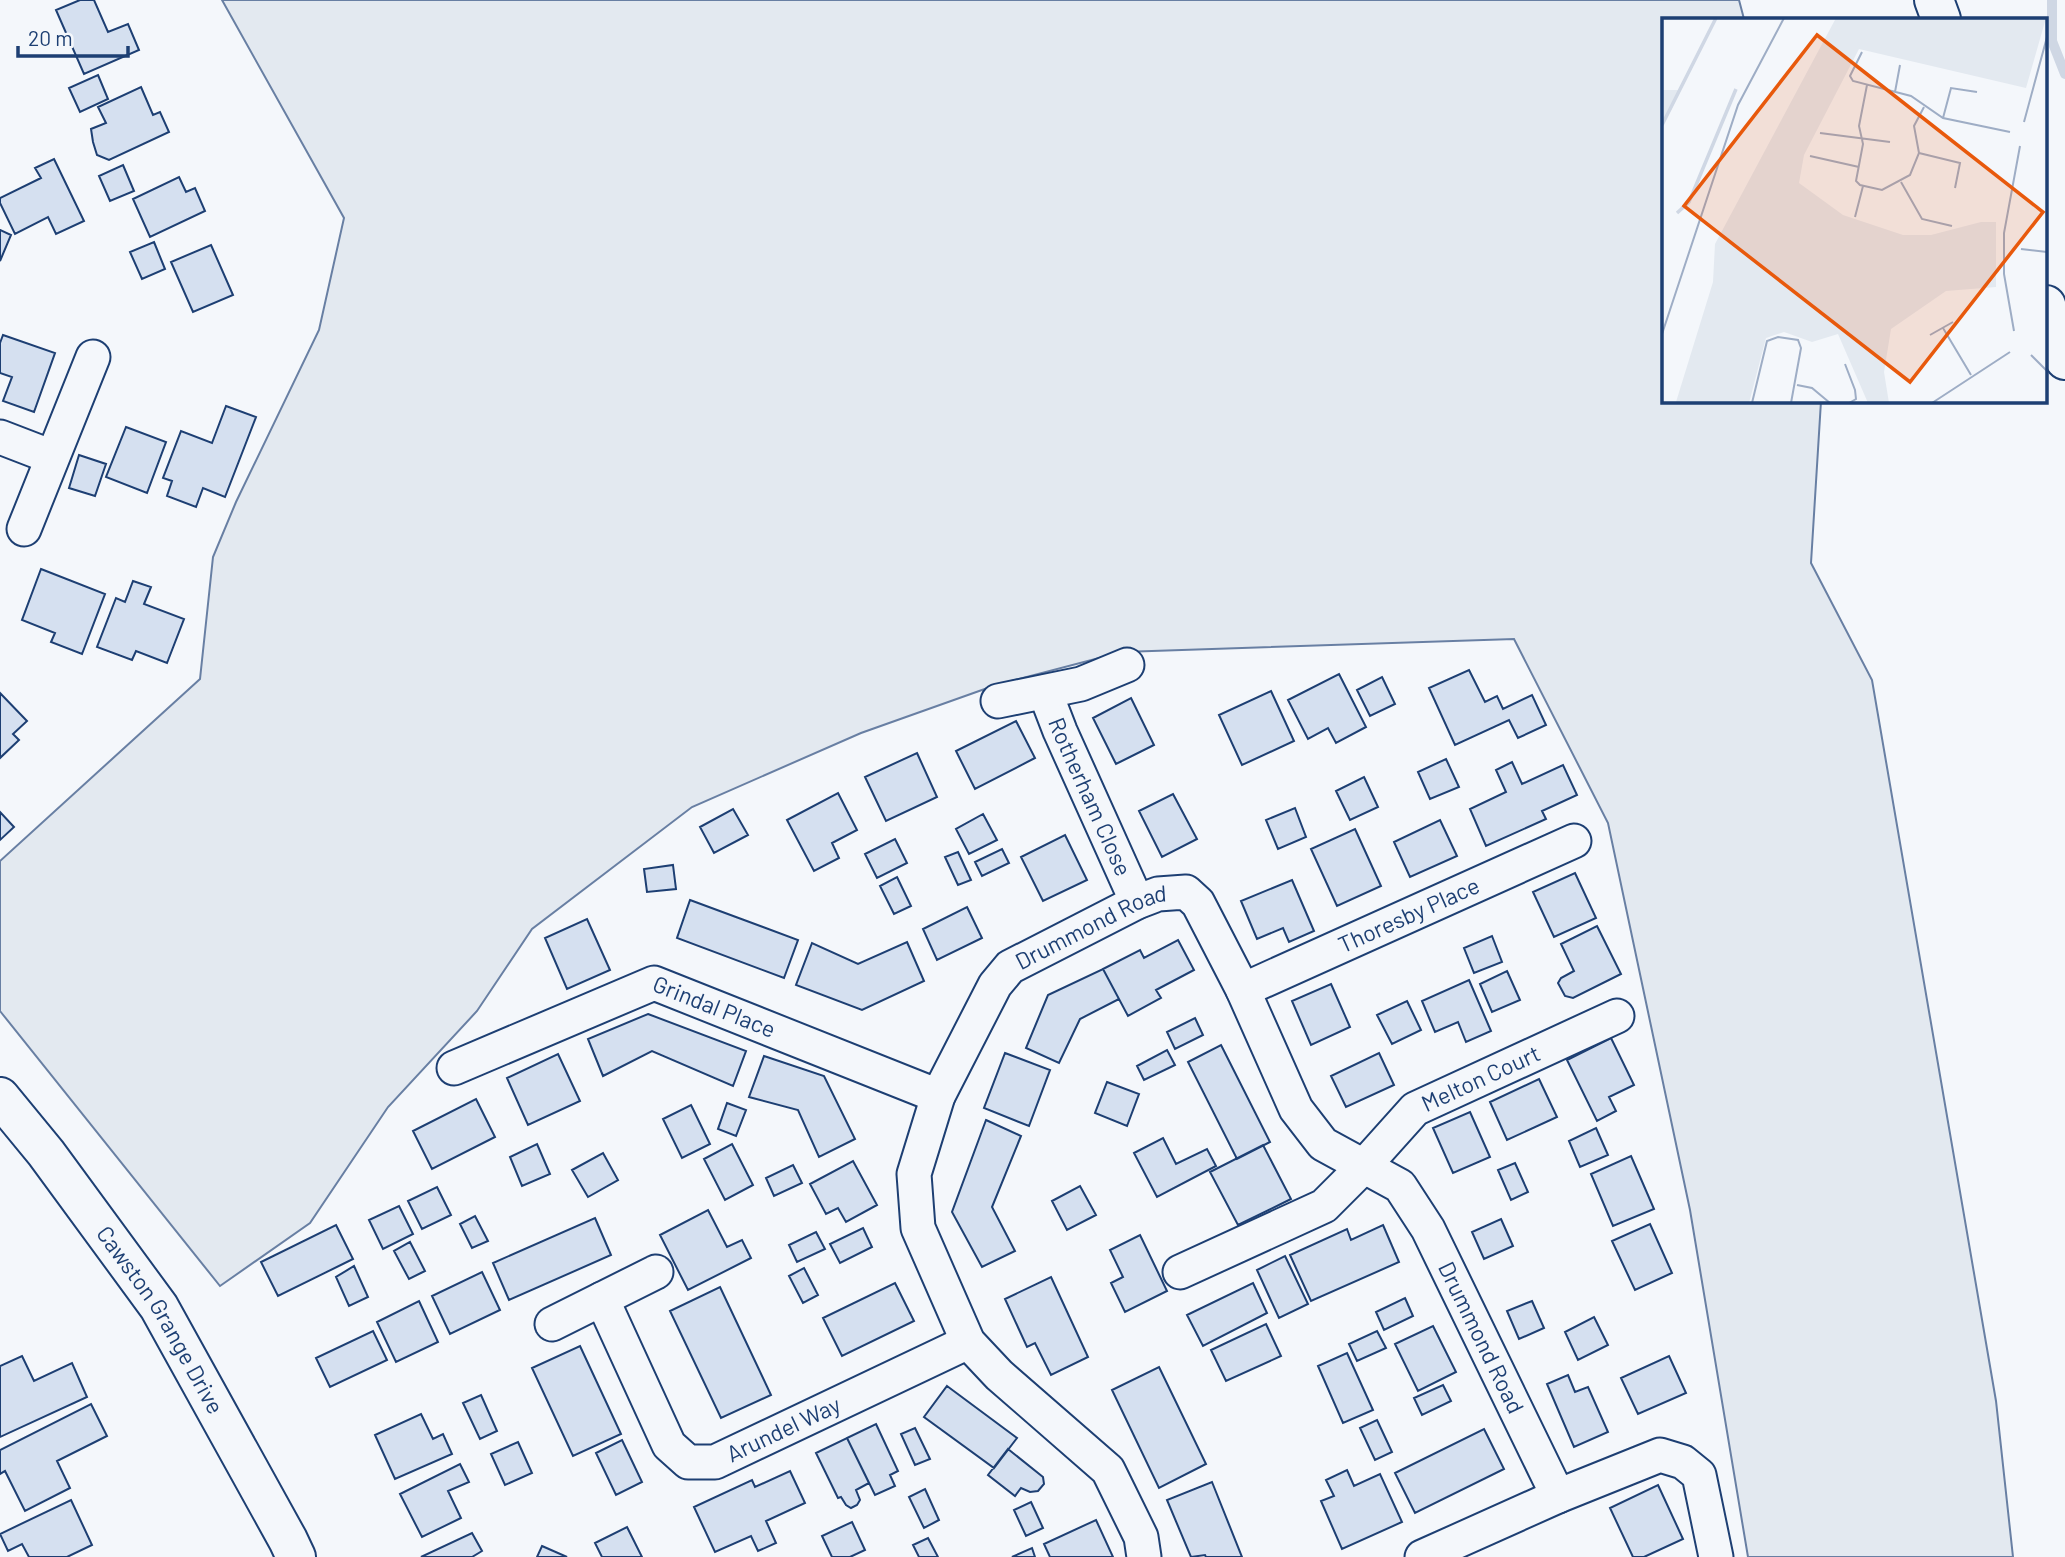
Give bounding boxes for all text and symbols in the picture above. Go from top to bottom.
scale bar [18,14,128,58]
inset map [1662,18,2048,402]
text: 20 m [28,25,73,50]
street label: Rotherham Close [1043,713,1138,880]
street label: Thoresby Place [1334,870,1483,958]
street label: Drummond Road [1010,878,1167,975]
street label: Grindal Place [649,969,780,1043]
street label: Melton Court [1417,1038,1544,1117]
street label: Cawston Grange Drive [91,1220,230,1418]
street label: Drummond Road [1433,1257,1531,1418]
street label: Arundel Way [722,1389,845,1468]

